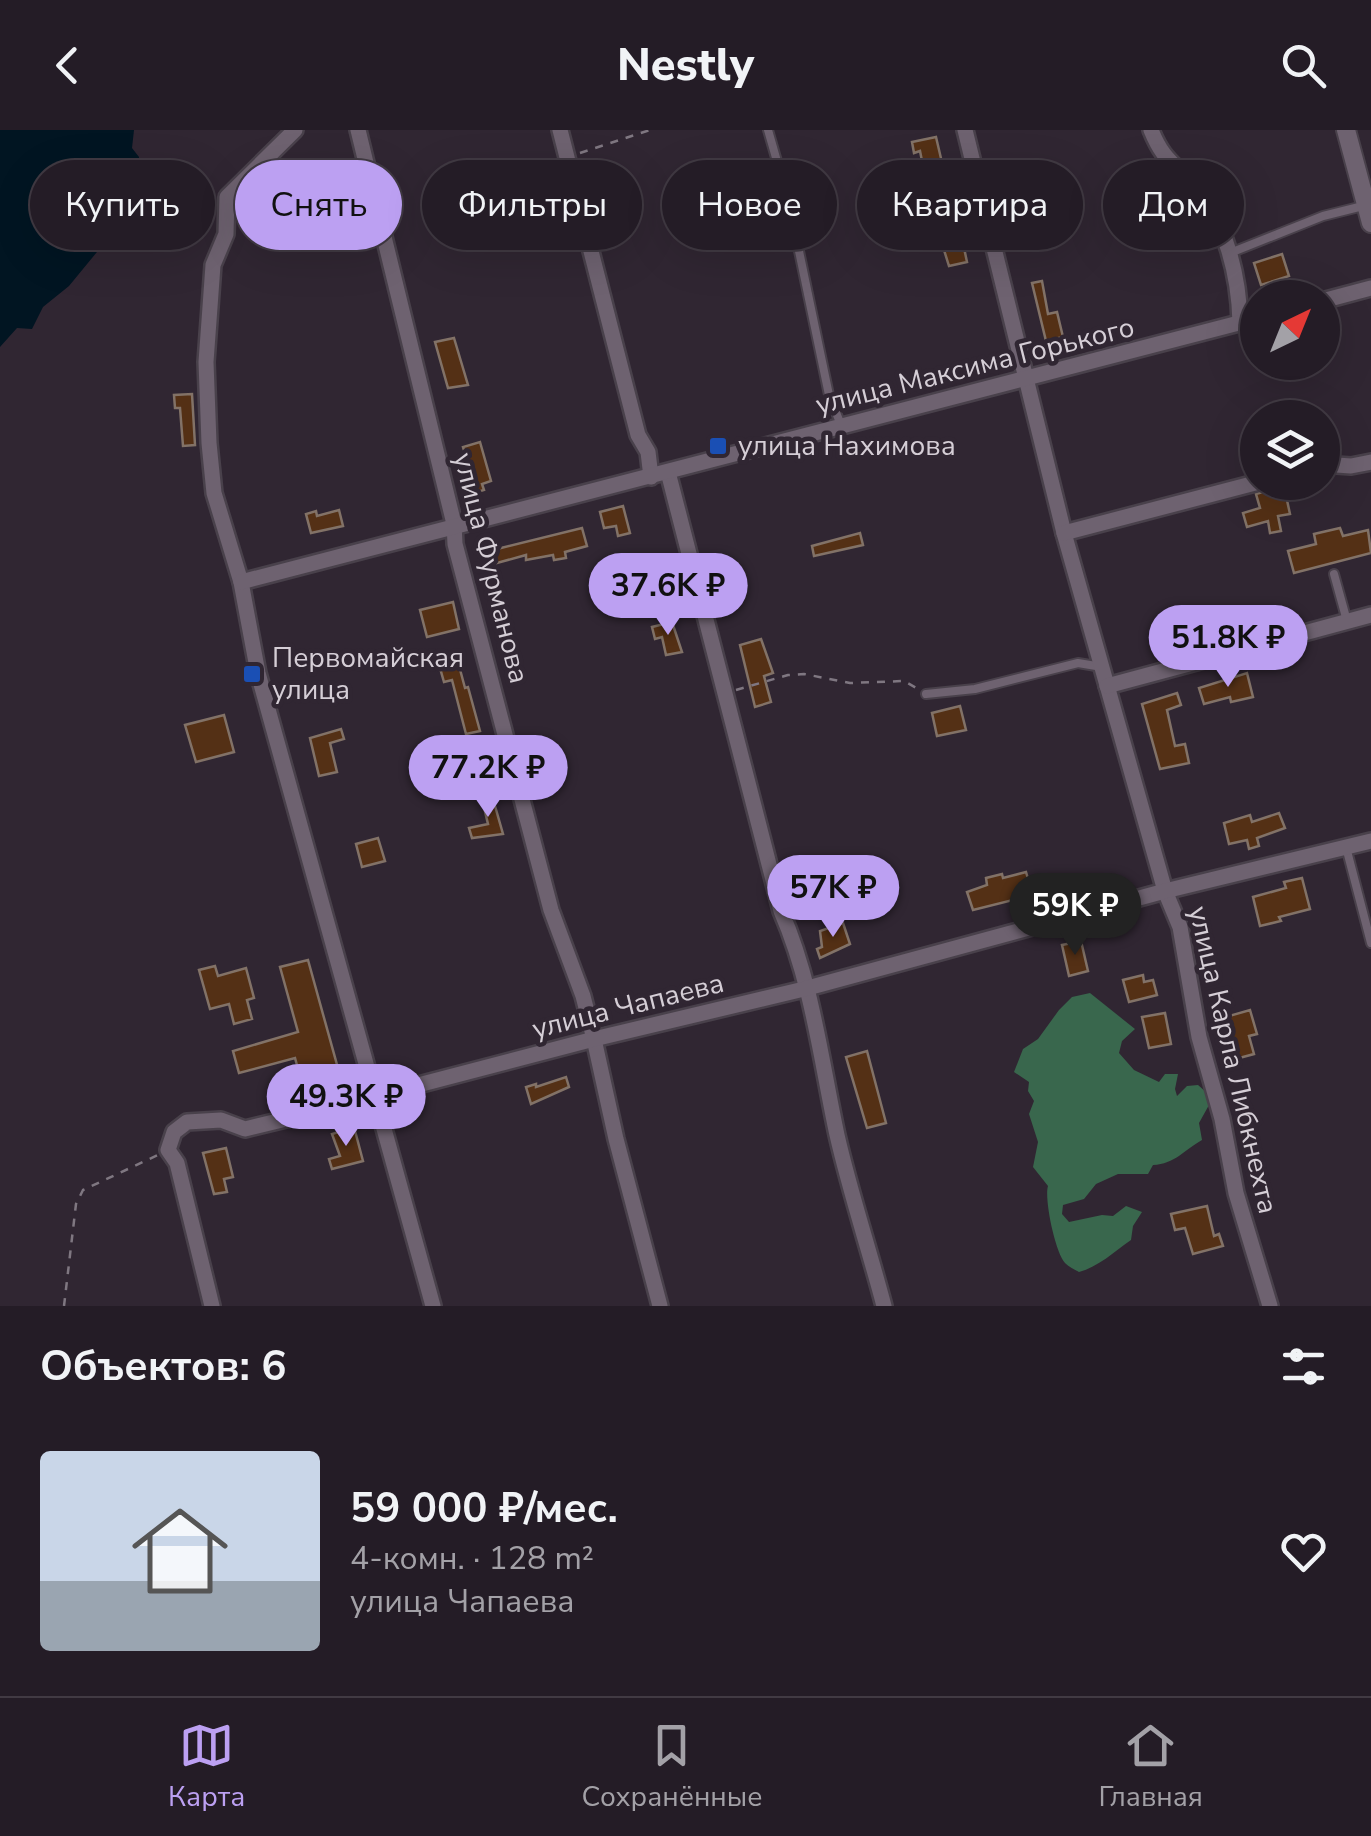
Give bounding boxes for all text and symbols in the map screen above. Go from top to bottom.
text: Nestly [617,35,754,96]
icon: back [40,38,95,93]
icon: search [1276,38,1331,93]
chip: Купить [30,160,215,250]
chip: Снять [235,160,402,250]
chip: Фильтры [422,160,642,250]
chip: Новое [662,160,837,250]
chip: Квартира [857,160,1083,250]
chip: Дом [1103,160,1244,250]
north arrow [1240,280,1340,380]
map controls [1240,280,1340,500]
street label: улица Максима Горького [812,308,1138,424]
button: layers [1240,400,1340,500]
place label: улица Нахимова [738,427,956,465]
marker: улица Нахимова [707,435,729,457]
street label: улица Фурманова [444,449,538,687]
pin: 37.6K ₽ [576,553,760,638]
text: 37.6K ₽ [611,564,725,607]
pin: 51.8K ₽ [1136,605,1320,690]
text: 51.8K ₽ [1171,616,1285,659]
place label: Первомайская улица [272,639,464,709]
marker: Первомайская улица [241,663,263,685]
pin: 77.2K ₽ [396,735,580,820]
text: 77.2K ₽ [431,746,545,789]
pin: 57K ₽ [763,855,903,940]
text: 57K ₽ [789,866,877,909]
pin: 59K ₽ [1005,873,1145,958]
text: 59K ₽ [1031,884,1119,927]
street label: улица Карла Либкнехта [1179,902,1287,1218]
street label: улица Чапаева [528,964,728,1048]
pin: 49.3K ₽ [254,1064,438,1149]
text: 49.3K ₽ [289,1075,403,1118]
text: Объектов: 6 [40,1338,286,1395]
icon: filters [1276,1339,1331,1394]
text: 59 000 ₽/мес. [350,1480,618,1537]
icon: home [120,1491,240,1611]
icon: heart [1276,1524,1331,1579]
text: 4-комн. · 128 m² [350,1537,594,1580]
text: улица Чапаева [350,1580,574,1623]
tab: Карта [168,1718,245,1816]
tab: Сохранённые [581,1718,762,1816]
tab: Главная [1099,1718,1203,1816]

